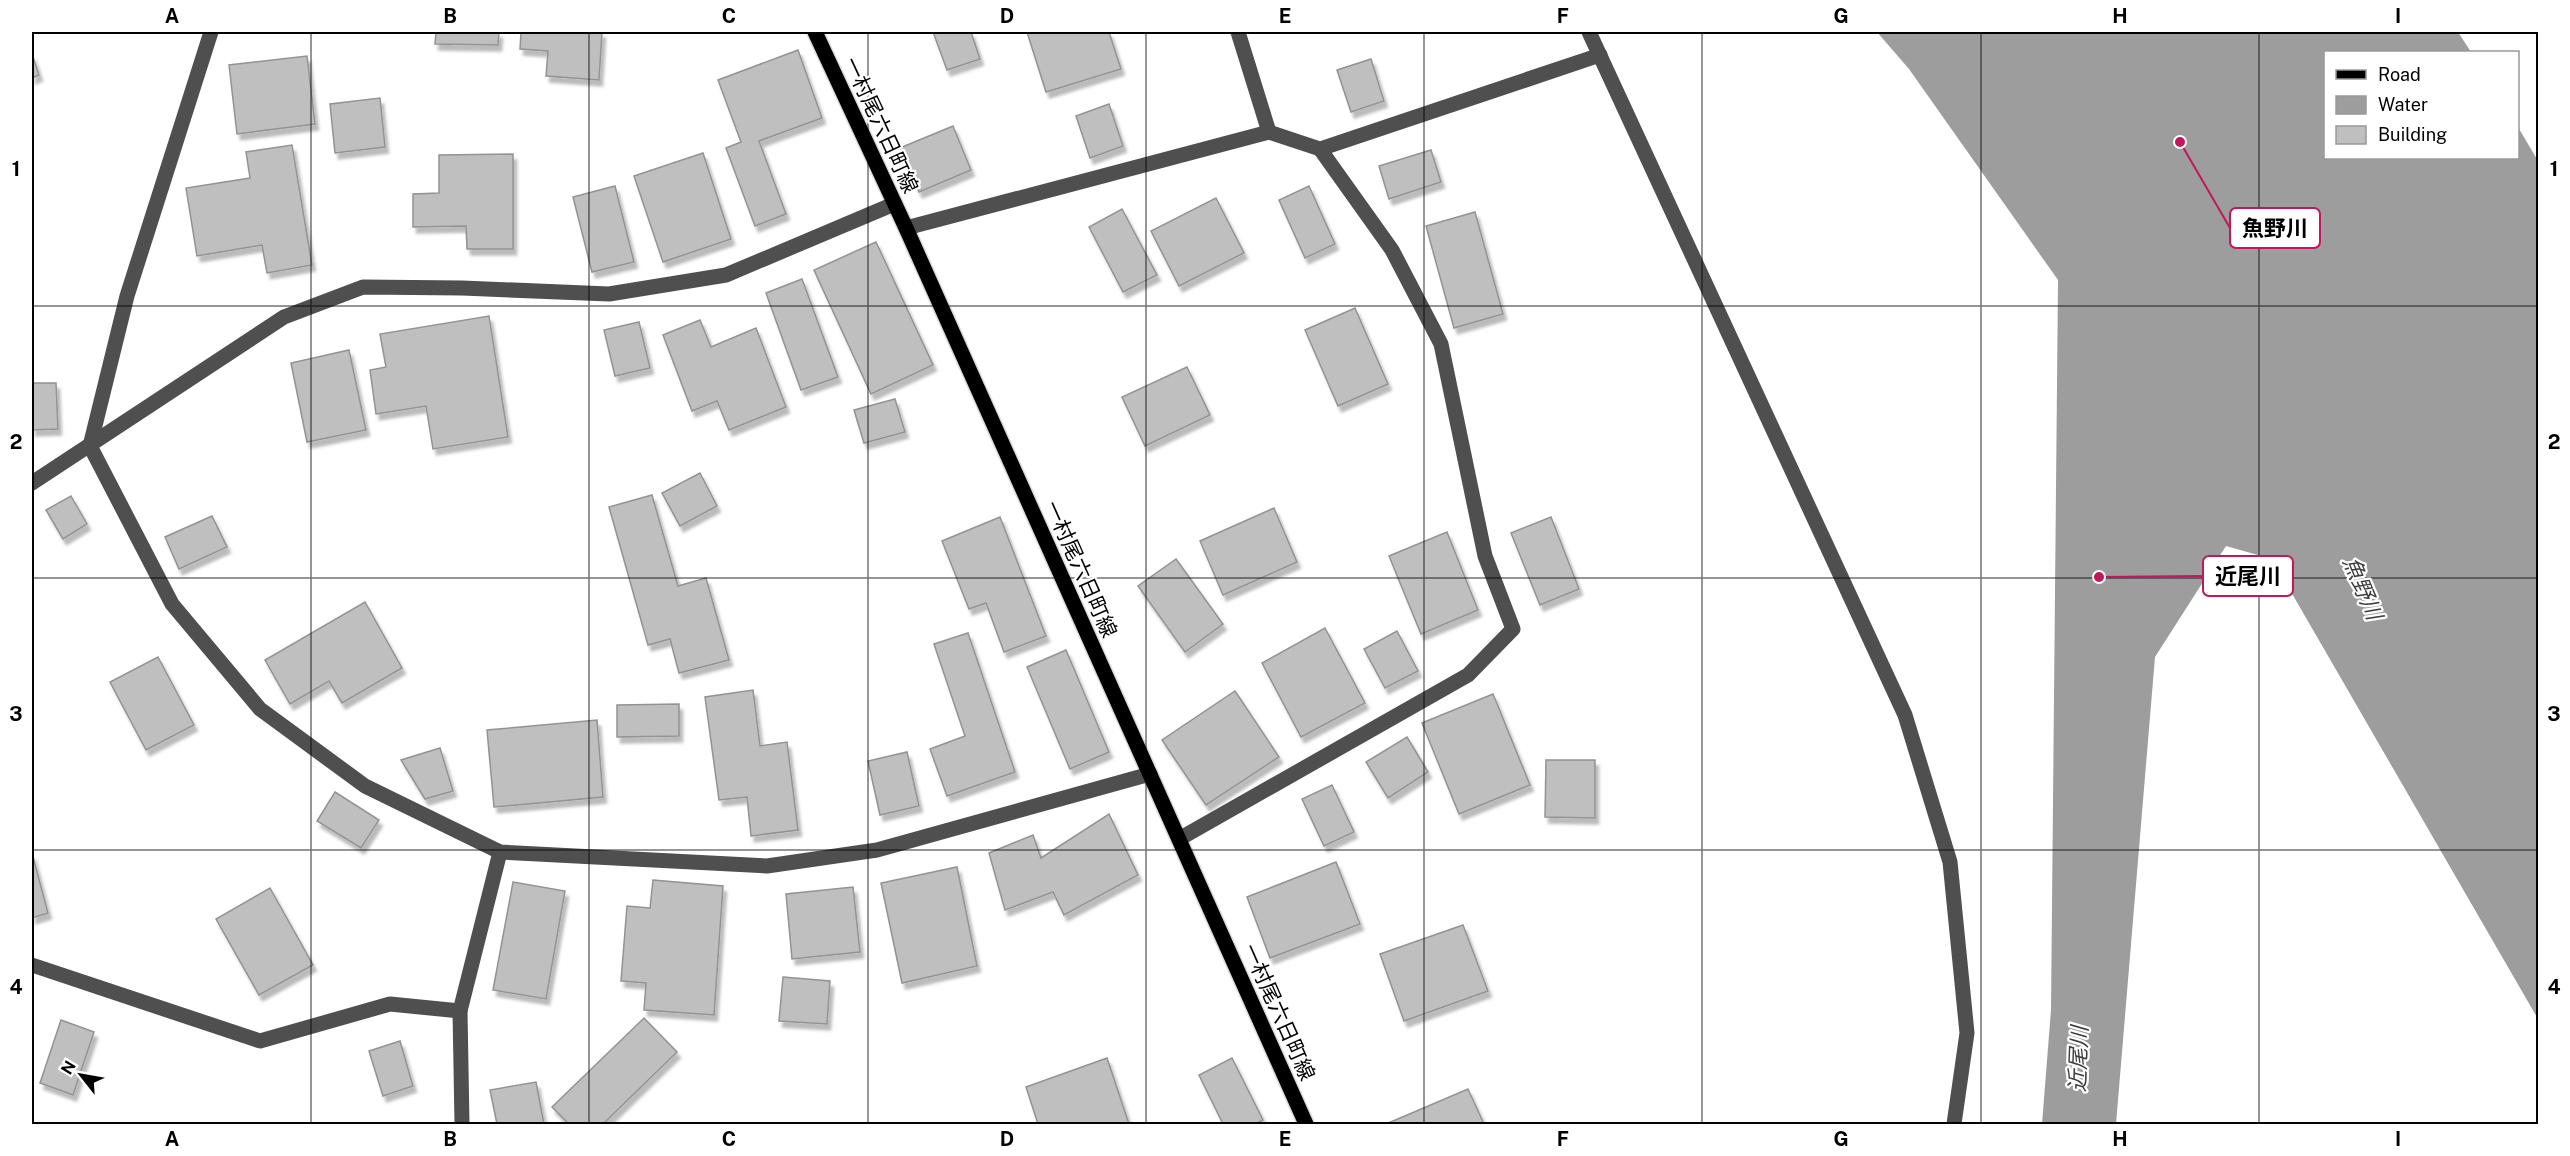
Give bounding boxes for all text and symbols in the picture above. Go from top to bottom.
text: A [165,4,179,28]
text: B [443,4,457,28]
text: C [722,4,736,28]
text: D [1000,4,1014,28]
text: E [1279,4,1291,28]
text: F [1557,4,1569,28]
text: G [1833,4,1849,28]
text: H [2112,4,2128,28]
text: I [2395,4,2401,28]
legend [2324,51,2519,159]
street label: 一村尾六日町線 [839,53,923,197]
text: Road [2378,64,2421,85]
text: Water [2378,94,2428,115]
text: Building [2378,124,2447,145]
text: 1 [12,157,20,181]
text: 1 [2550,157,2558,181]
callout: 魚野川 [2230,208,2320,248]
text: 魚野川 [2242,215,2308,241]
text: 2 [10,430,22,454]
text: 2 [2548,430,2560,454]
street label: 一村尾六日町線 [1040,497,1122,641]
water label: 魚野川 [2338,553,2389,625]
callout: 近尾川 [2203,556,2293,596]
text: 近尾川 [2215,563,2281,589]
text: 3 [9,702,23,726]
text: 3 [2547,702,2561,726]
street label: 一村尾六日町線 [1238,940,1320,1084]
text: 4 [9,975,23,999]
text: 4 [2547,975,2561,999]
water label: 近尾川 [2064,1024,2092,1092]
north arrow [51,1045,111,1105]
text: N [57,1057,80,1078]
text: A [165,1127,179,1151]
text: B [443,1127,457,1151]
text: C [722,1127,736,1151]
text: D [1000,1127,1014,1151]
text: E [1279,1127,1291,1151]
text: F [1557,1127,1569,1151]
text: G [1833,1127,1849,1151]
text: H [2112,1127,2128,1151]
text: I [2395,1127,2401,1151]

